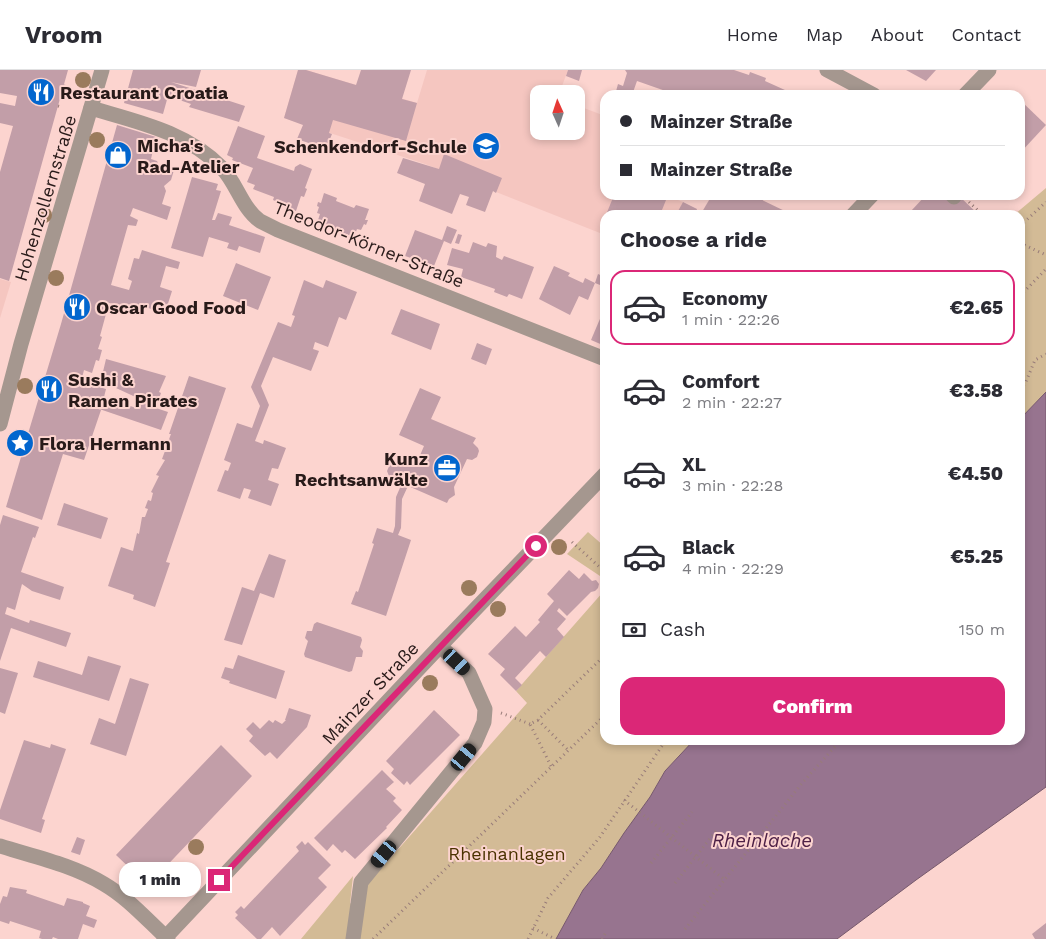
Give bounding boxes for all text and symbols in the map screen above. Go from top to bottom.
text: Vroom [25,21,103,49]
text: Home [727,24,778,45]
text: Map [806,24,843,45]
text: About [871,24,923,45]
text: Contact [951,24,1021,45]
restaurant icon: Restaurant Croatia [26,77,56,107]
place label: Restaurant Croatia [60,82,229,103]
north arrow [530,85,585,140]
map controls [530,85,585,140]
text: Mainzer Straße [650,110,793,133]
street label: Hohenzollernstraße [10,112,80,284]
school or university icon: Schenkendorf-Schule [471,131,501,161]
place label: Micha's Rad-Atelier [137,135,240,177]
place label: Schenkendorf-Schule [274,136,467,157]
shop icon: Micha's Rad-Atelier [103,140,133,170]
text: Mainzer Straße [650,158,793,181]
street label: Theodor-Körner-Straße [271,196,467,292]
text: Choose a ride [620,227,767,252]
icon: car [622,285,667,330]
text: Economy [682,287,767,310]
restaurant icon: Oscar Good Food [62,292,92,322]
text: €2.65 [950,296,1003,319]
place label: Oscar Good Food [96,297,246,318]
text: 1 min · 22:26 [682,310,780,329]
icon: car [622,368,667,413]
place label: Sushi & Ramen Pirates [68,369,198,411]
text: Comfort [682,370,760,393]
restaurant icon: Sushi & Ramen Pirates [34,374,64,404]
text: €3.58 [950,379,1003,402]
text: 2 min · 22:27 [682,393,782,412]
place icon: Flora Hermann [5,428,35,458]
place label: Flora Hermann [39,433,171,454]
place label: Kunz Rechtsanwälte [295,448,428,490]
icon: car [622,451,667,496]
office icon: Kunz Rechtsanwälte [432,453,462,483]
text: XL [682,453,706,476]
text: €4.50 [948,462,1003,485]
text: 3 min · 22:28 [682,476,783,495]
icon: car [622,534,667,579]
route start [525,535,547,557]
text: Black [682,536,735,559]
text: €5.25 [950,545,1003,568]
text: 4 min · 22:29 [682,559,784,578]
icon: cash [620,616,648,644]
text: Cash [660,618,706,641]
text: 150 m [959,620,1005,639]
street label: Mainzer Straße [317,638,423,748]
car [440,646,473,678]
button: Confirm [620,677,1005,735]
car [448,741,479,773]
water label: Rheinlache [712,829,812,852]
car [368,838,399,870]
park label: Rheinanlagen [448,843,566,864]
callout: 1 min [119,862,202,898]
route end [208,869,230,891]
text: 1 min [139,870,181,889]

